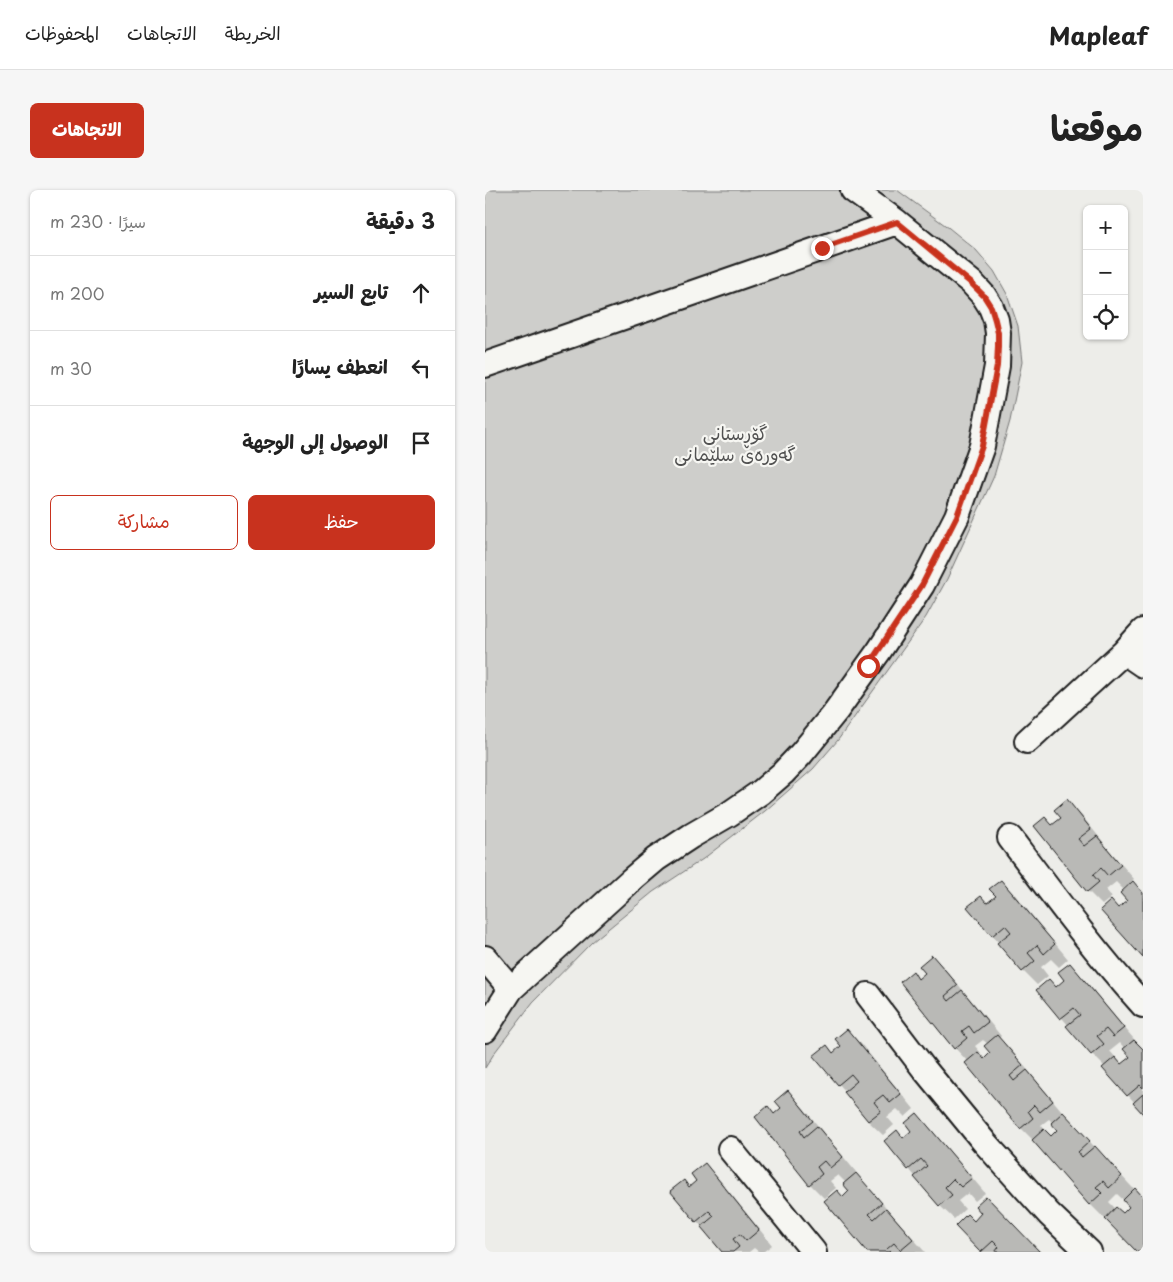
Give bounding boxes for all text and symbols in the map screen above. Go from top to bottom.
text: Mapleaf [1049,17,1148,53]
text: المحفوظات [25,19,99,46]
text: الاتجاهات [127,19,197,46]
text: الخريطة [225,19,281,46]
text: موقعنا [1050,100,1143,153]
button: الاتجاهات [30,103,144,158]
text: 3 دقيقة [366,204,435,236]
map controls [1083,205,1128,340]
button: + [1083,205,1128,250]
text: سيرًا · 230 m [50,209,146,233]
route end [811,237,834,260]
button: − [1083,250,1128,295]
text: تابع السير [314,277,388,305]
icon: ahead [407,279,435,307]
text: 200 m [50,281,104,305]
button: locate [1083,295,1128,340]
text: انعطف يسارًا [292,352,388,380]
icon: left [407,354,435,382]
text: 30 m [50,356,92,380]
park label: گۆڕستانی گەورەی سلێمانی [674,419,796,467]
text: الوصول إلى الوجهة [242,427,388,455]
icon: arrive [407,429,435,457]
button: مشاركة [50,495,238,550]
button: حفظ [248,495,435,550]
route start [857,655,880,678]

